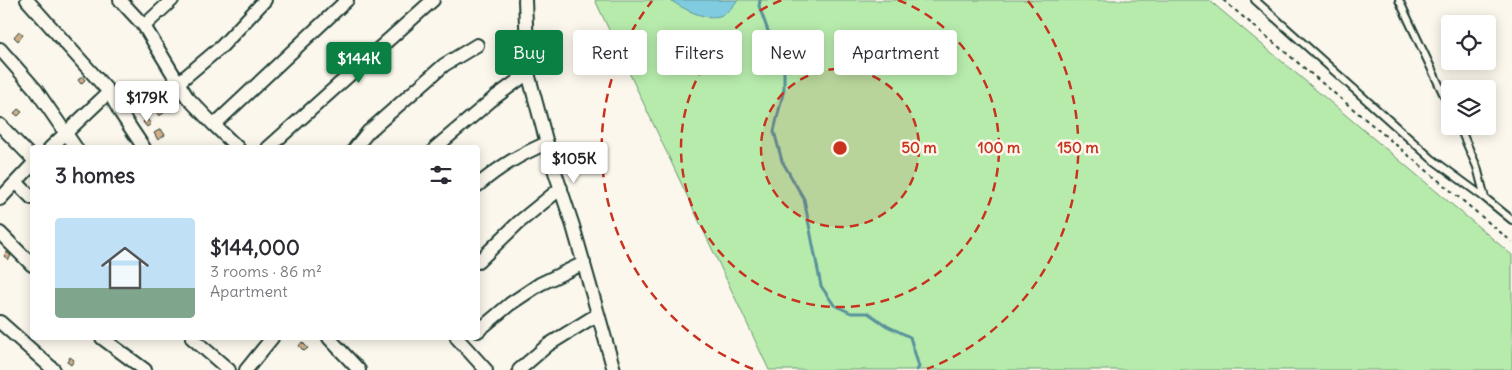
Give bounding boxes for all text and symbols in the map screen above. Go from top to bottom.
map controls [1441,15,1496,135]
button: locate [1441,15,1496,70]
chip: Buy [495,30,563,75]
chip: Rent [573,30,647,75]
chip: Filters [657,30,742,75]
chip: New [752,30,824,75]
chip: Apartment [834,30,957,75]
pin: $144K [324,42,394,84]
text: $144K [337,48,381,68]
pin: $179K [112,80,182,123]
button: layers [1441,80,1496,135]
text: $179K [126,87,168,107]
text: 50 m [901,138,937,157]
text: 100 m [978,138,1020,157]
text: 150 m [1057,138,1099,157]
centre of rings [831,139,849,157]
pin: $105K [539,142,609,184]
text: $105K [552,148,596,168]
icon: filters [427,161,455,189]
text: 3 homes [55,162,135,189]
text: $144,000 [210,234,300,261]
icon: home [95,238,155,298]
text: 3 rooms · 86 m² [210,261,322,281]
text: Apartment [210,281,288,301]

